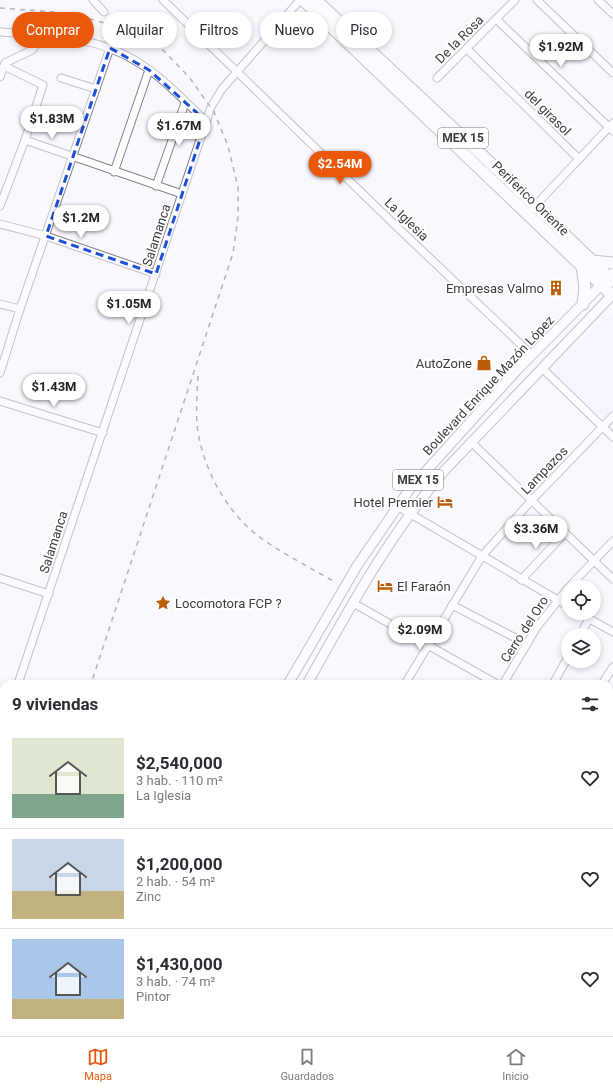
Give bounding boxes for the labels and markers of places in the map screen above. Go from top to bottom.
pin: $1.92M [528,34,594,68]
pin: $1.83M [19,106,85,140]
pin: $1.67M [146,113,212,147]
pin: $2.54M [307,151,373,185]
pin: $1.2M [53,205,109,239]
building icon: Empresas Valmo [547,279,565,297]
place label: Empresas Valmo [446,281,544,296]
pin: $1.05M [96,291,162,325]
shop icon: AutoZone [475,354,493,372]
place label: AutoZone [416,356,472,371]
pin: $1.43M [21,374,87,408]
hotel icon: Hotel Premier [436,493,454,511]
place label: Hotel Premier [354,495,434,510]
pin: $3.36M [503,516,569,550]
hotel icon: El Faraón [376,577,394,595]
place label: El Faraón [397,579,451,594]
place icon: Locomotora FCP ? [154,594,172,612]
place label: Locomotora FCP ? [175,596,282,611]
pin: $2.09M [387,617,453,651]

